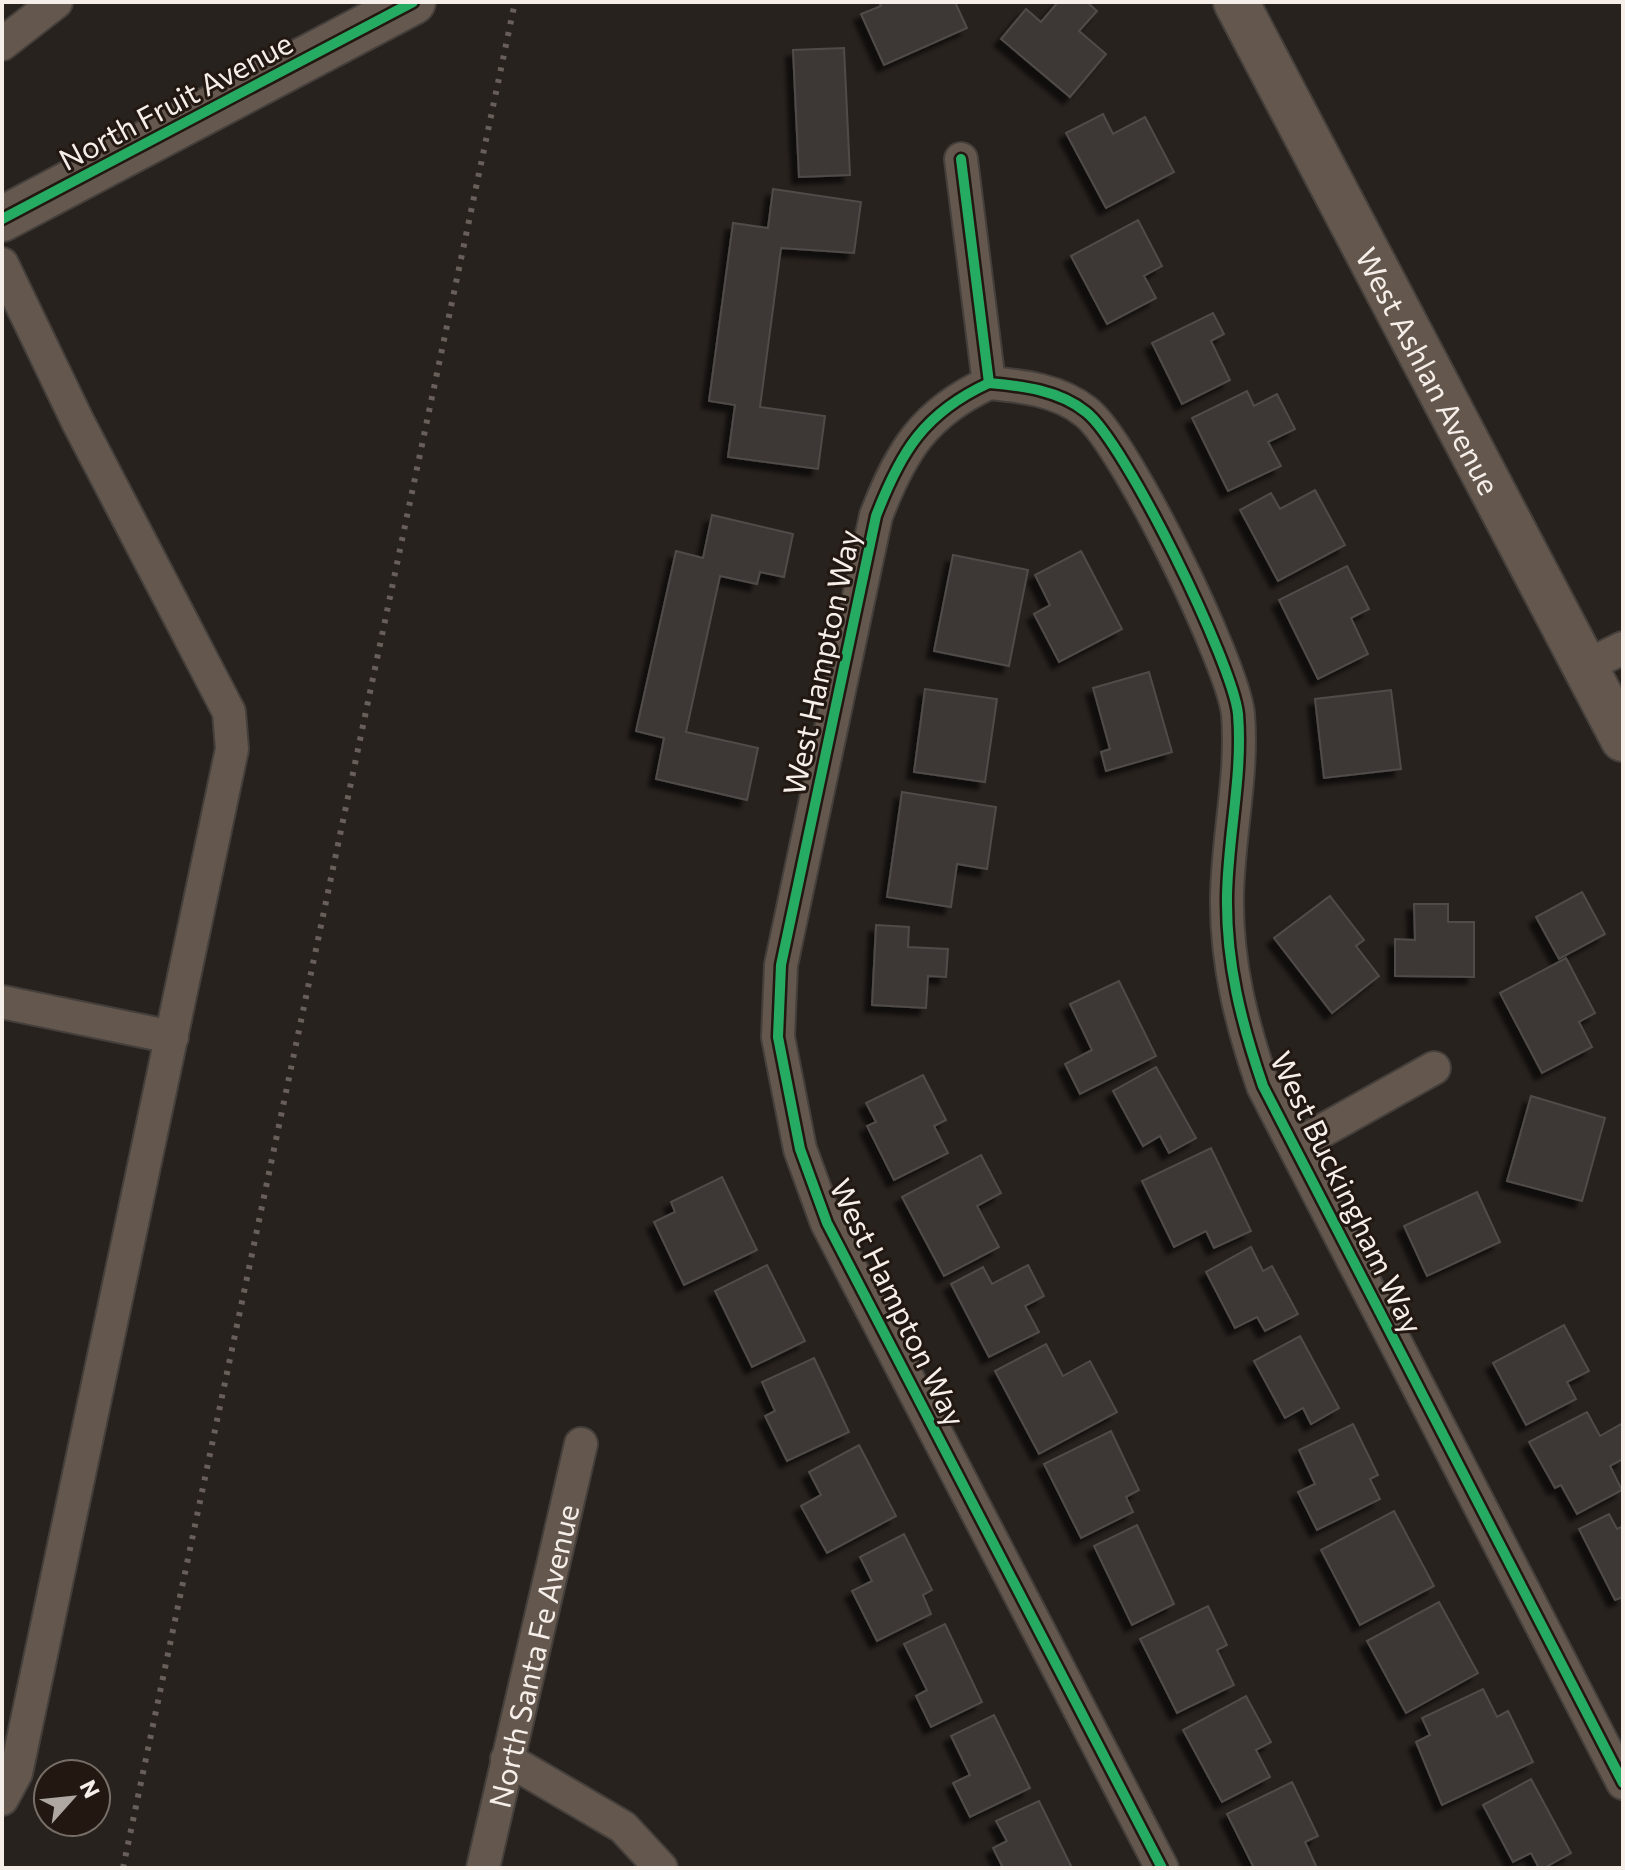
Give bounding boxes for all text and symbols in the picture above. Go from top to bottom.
street label: North Fruit Avenue [52,23,298,177]
street label: West Ashlan Avenue [1349,240,1509,500]
street label: West Hampton Way [774,526,866,798]
street label: West Buckingham Way [1264,1045,1432,1339]
street label: West Hampton Way [823,1172,975,1432]
street label: North Santa Fe Avenue [479,1500,585,1811]
north arrow [32,1758,112,1838]
text: N [74,1775,106,1802]

